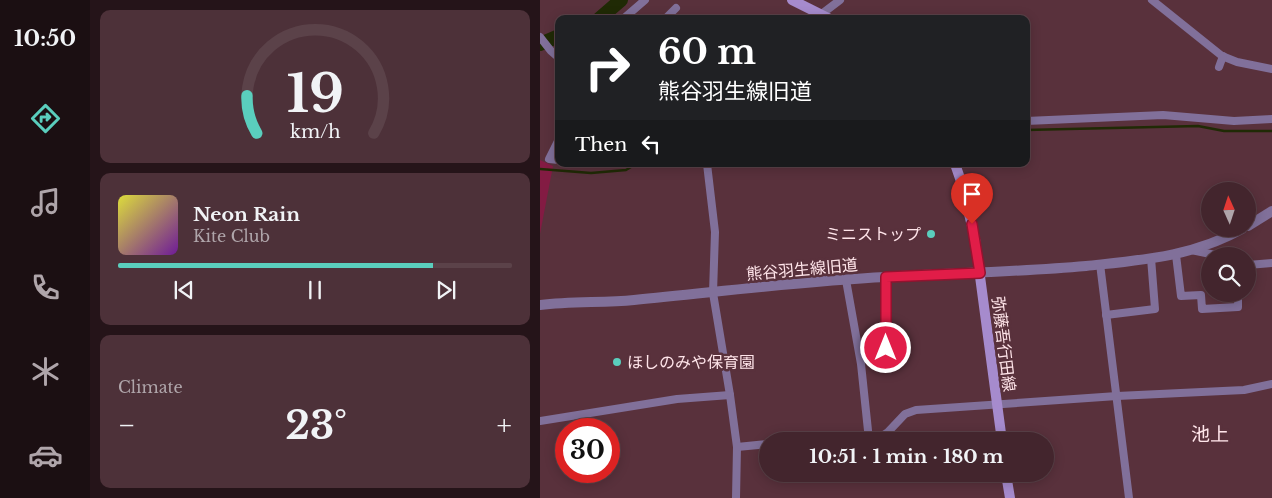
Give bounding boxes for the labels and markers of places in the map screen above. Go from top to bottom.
pin [951,173,993,224]
place label: ミニストップ [825,224,921,244]
marker: ミニストップ [925,228,937,240]
place label: ほしのみや保育園 [627,352,755,372]
marker: ほしのみや保育園 [611,356,623,368]

